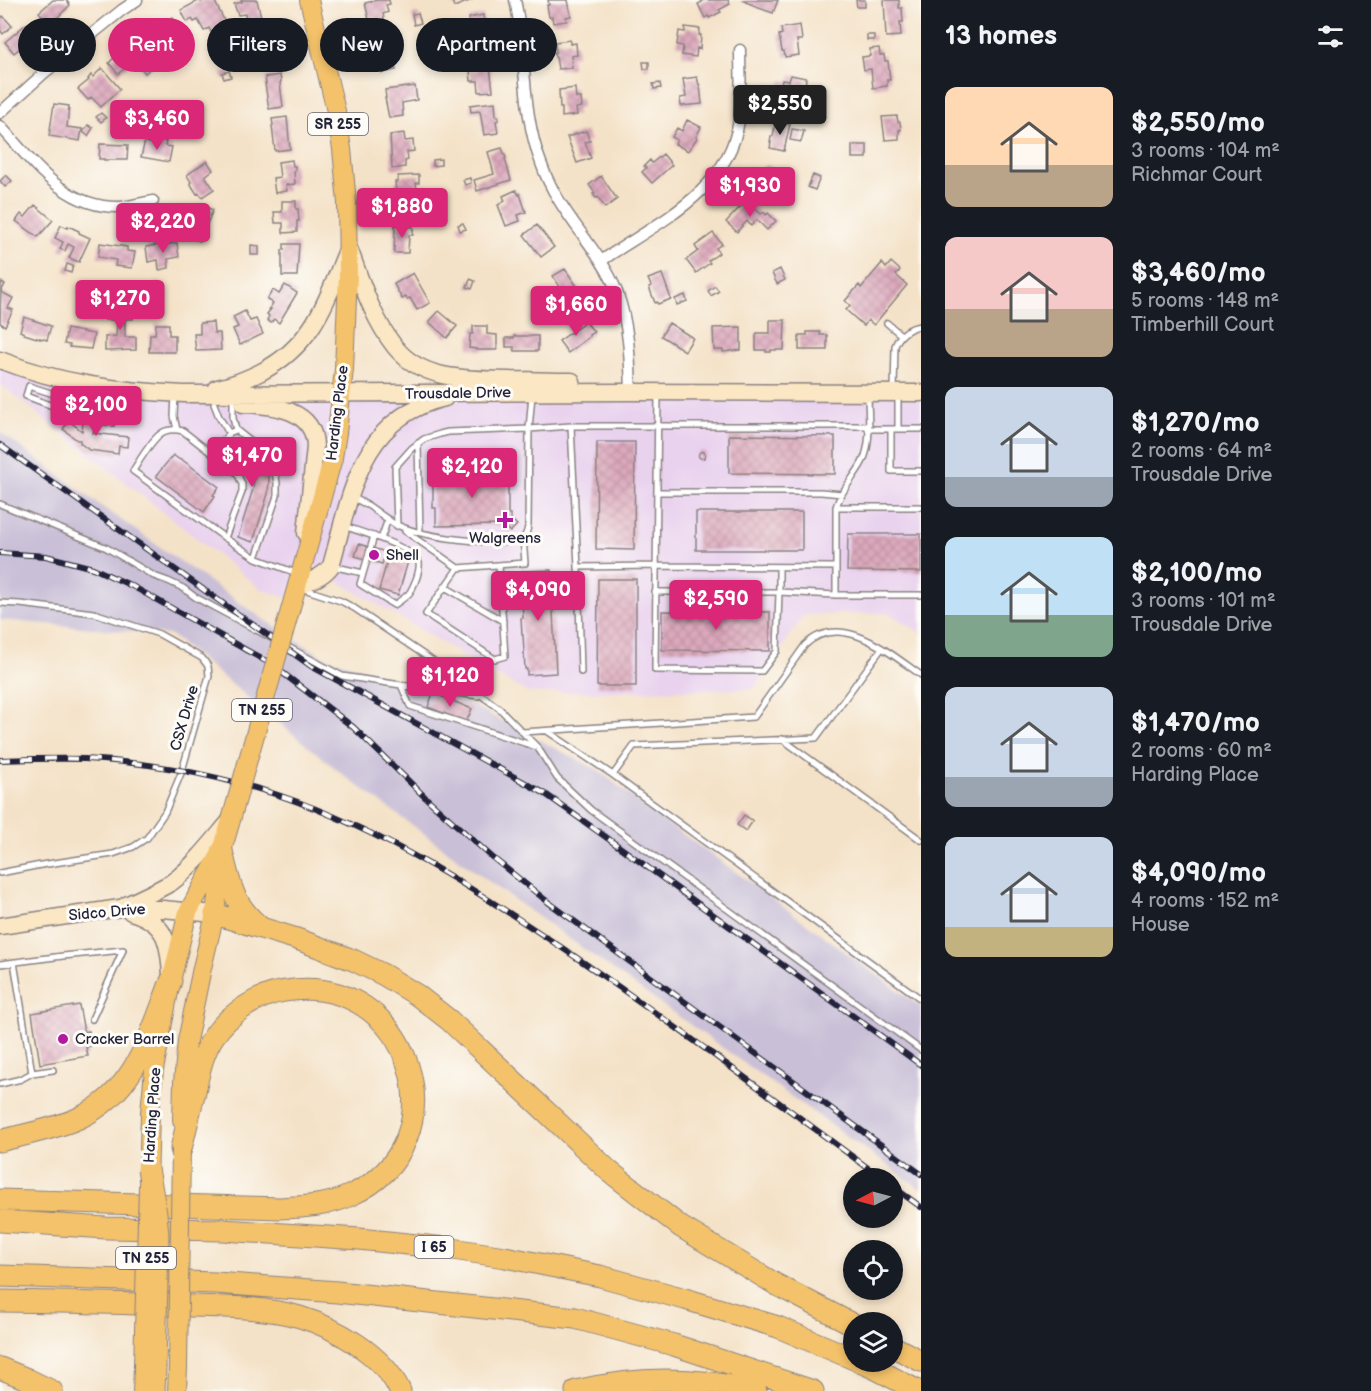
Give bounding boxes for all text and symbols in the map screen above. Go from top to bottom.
chip: Buy [18,18,96,72]
chip: Rent [108,18,195,72]
chip: Filters [207,18,308,72]
chip: New [320,18,404,72]
chip: Apartment [416,18,557,72]
icon: filters [1314,20,1347,53]
text: 13 homes [945,21,1057,52]
pin: $2,550 [731,85,829,136]
text: $2,550 [747,92,813,116]
pin: $3,460 [108,100,206,151]
text: $3,460 [124,107,190,131]
text: $2,550/mo [1131,108,1265,139]
icon: home [993,111,1065,183]
road number: SR 255 [308,113,368,135]
text: 3 rooms · 104 m² [1131,139,1280,163]
text: Richmar Court [1131,163,1262,187]
pin: $1,930 [701,167,799,218]
text: $1,930 [719,174,781,198]
pin: $1,880 [353,188,451,239]
text: $1,880 [371,195,433,219]
pin: $2,220 [114,203,212,254]
text: $2,220 [130,210,196,234]
text: $3,460/mo [1131,258,1266,289]
icon: home [993,261,1065,333]
pin: $1,270 [71,280,169,331]
pin: $1,660 [527,286,625,337]
text: $1,270 [90,287,151,311]
text: 5 rooms · 148 m² [1131,289,1279,313]
text: $1,660 [545,293,607,317]
text: Timberhill Court [1131,313,1274,337]
street label: Harding Place [322,364,353,462]
street label: Trousdale Drive [405,383,511,404]
pin: $2,100 [47,386,145,437]
text: $2,100 [65,393,127,417]
text: $1,270/mo [1131,408,1259,439]
icon: home [993,411,1065,483]
pin: $1,470 [203,437,301,488]
text: 2 rooms · 64 m² [1131,439,1272,463]
text: $1,470 [221,444,283,468]
pin: $2,120 [423,448,521,499]
text: $2,120 [441,455,503,479]
text: Trousdale Drive [1131,463,1272,487]
marker: Walgreens [498,513,512,527]
place label: Walgreens [469,529,542,548]
place label: Shell [386,546,419,565]
marker: Shell [367,548,381,562]
text: $2,100/mo [1131,558,1262,589]
icon: home [993,561,1065,633]
pin: $4,090 [489,571,587,622]
text: $4,090 [505,578,571,602]
pin: $2,590 [667,580,765,631]
text: $2,590 [683,587,749,611]
text: 3 rooms · 101 m² [1131,589,1276,613]
text: Trousdale Drive [1131,613,1272,637]
pin: $1,120 [401,657,499,708]
text: $1,120 [421,664,479,688]
street label: CSX Drive [166,683,203,753]
road number: TN 255 [232,699,292,721]
text: $1,470/mo [1131,708,1260,739]
icon: home [993,711,1065,783]
text: 2 rooms · 60 m² [1131,739,1272,763]
text: Harding Place [1131,763,1259,787]
text: $4,090/mo [1131,858,1266,889]
icon: home [993,861,1065,933]
text: 4 rooms · 152 m² [1131,889,1279,913]
street label: Sidco Drive [68,900,146,925]
text: House [1131,913,1190,937]
place label: Cracker Barrel [75,1030,174,1049]
marker: Cracker Barrel [56,1032,70,1046]
street label: Harding Place [140,1066,165,1164]
north arrow [843,1168,903,1228]
map controls [843,1168,903,1372]
road number: I 65 [414,1236,454,1258]
button: locate [843,1240,903,1300]
road number: TN 255 [116,1247,176,1269]
button: layers [843,1312,903,1372]

